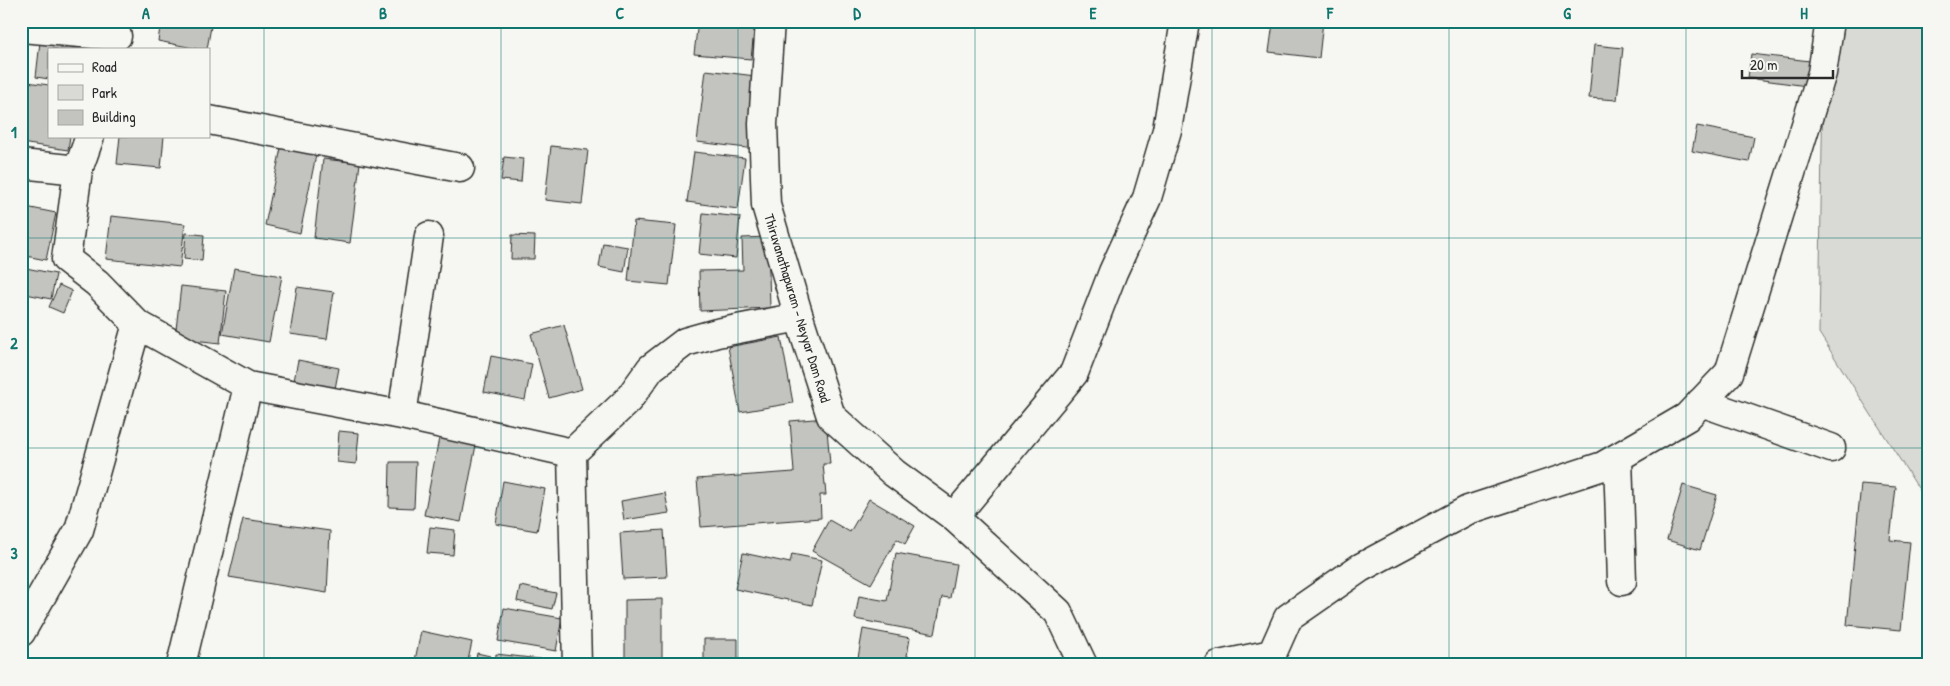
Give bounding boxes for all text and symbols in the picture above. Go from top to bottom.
text: A [142,2,150,24]
text: B [379,2,387,24]
text: C [616,2,625,24]
text: D [853,2,861,24]
text: E [1089,2,1097,24]
text: F [1326,2,1334,24]
text: G [1563,2,1571,24]
text: H [1800,2,1808,24]
legend [48,48,210,138]
scale bar [1742,48,1834,80]
text: 20 m [1750,54,1777,75]
text: Road [92,56,117,77]
text: Park [92,82,117,103]
text: Building [92,106,136,127]
text: 1 [11,121,17,143]
street label: Thiruvanathapuram - Neyyar Dam Road [759,211,836,406]
text: 2 [10,332,18,354]
text: 3 [10,542,18,564]

